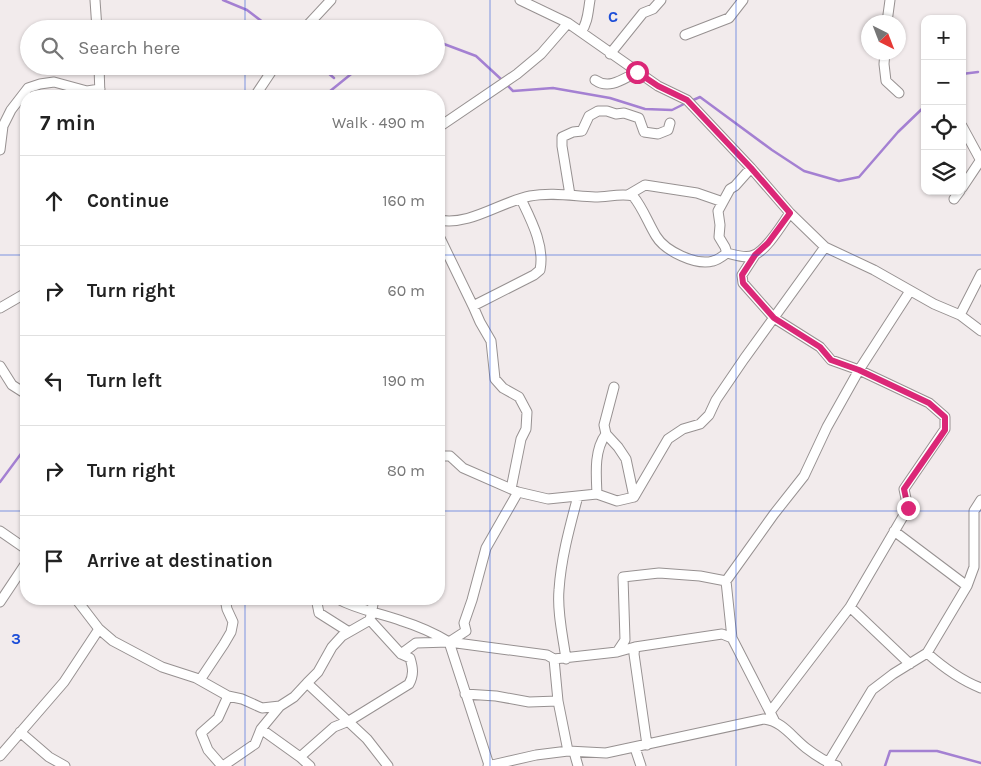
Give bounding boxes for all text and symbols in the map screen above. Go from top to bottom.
text: C [608,7,618,26]
north arrow [861,15,906,60]
map controls [921,15,966,195]
button: + [921,15,966,60]
search box [20,20,445,75]
icon: search [38,34,66,62]
text: Search here [78,37,180,59]
button: − [921,60,966,105]
route start [626,61,649,84]
button: locate [921,105,966,150]
text: 7 min [40,111,96,135]
text: Walk · 490 m [332,113,425,132]
button: layers [921,150,966,195]
icon: ahead [40,187,68,215]
text: Continue [87,190,169,212]
text: 160 m [382,191,425,210]
icon: right [40,277,68,305]
text: Turn right [87,280,176,302]
text: 60 m [388,281,425,300]
icon: left [40,367,68,395]
text: Turn left [87,370,162,392]
text: 190 m [382,371,425,390]
icon: right [40,457,68,485]
text: Turn right [87,460,176,482]
text: 80 m [387,461,425,480]
route end [897,497,920,520]
icon: arrive [40,547,68,575]
text: Arrive at destination [87,550,273,572]
text: 3 [11,629,21,648]

